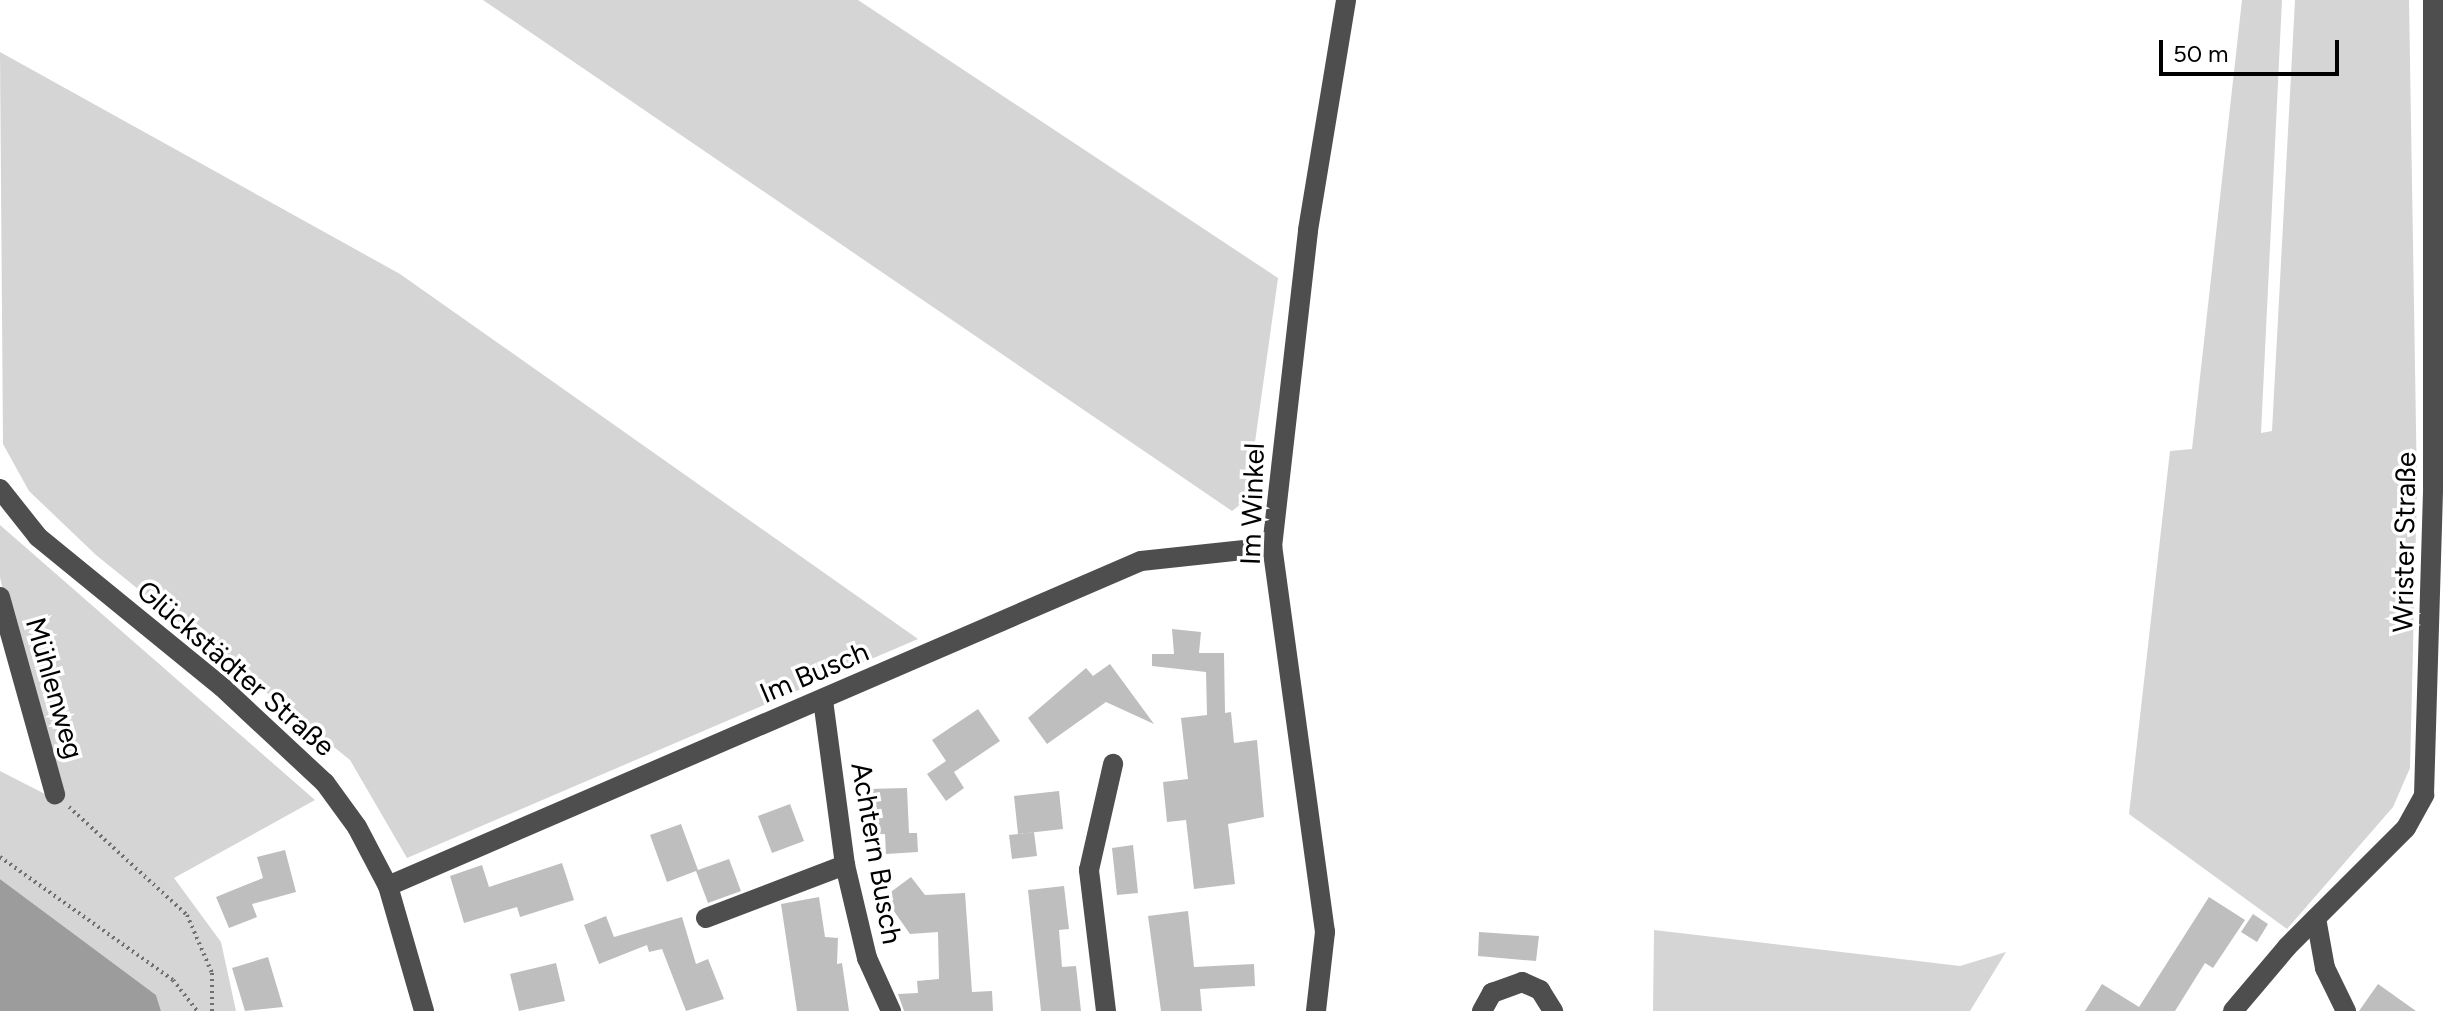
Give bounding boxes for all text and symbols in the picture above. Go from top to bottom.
scale bar [2163,24,2343,74]
text: 50 m [2173,39,2229,68]
street label: Im Winkel [1233,442,1271,566]
street label: Wrister Straße [2386,451,2422,633]
street label: Glückstädter Straße [130,573,342,763]
street label: Mühlenweg [19,614,91,762]
street label: Im Busch [755,634,873,710]
street label: Achtern Busch [844,760,910,946]

